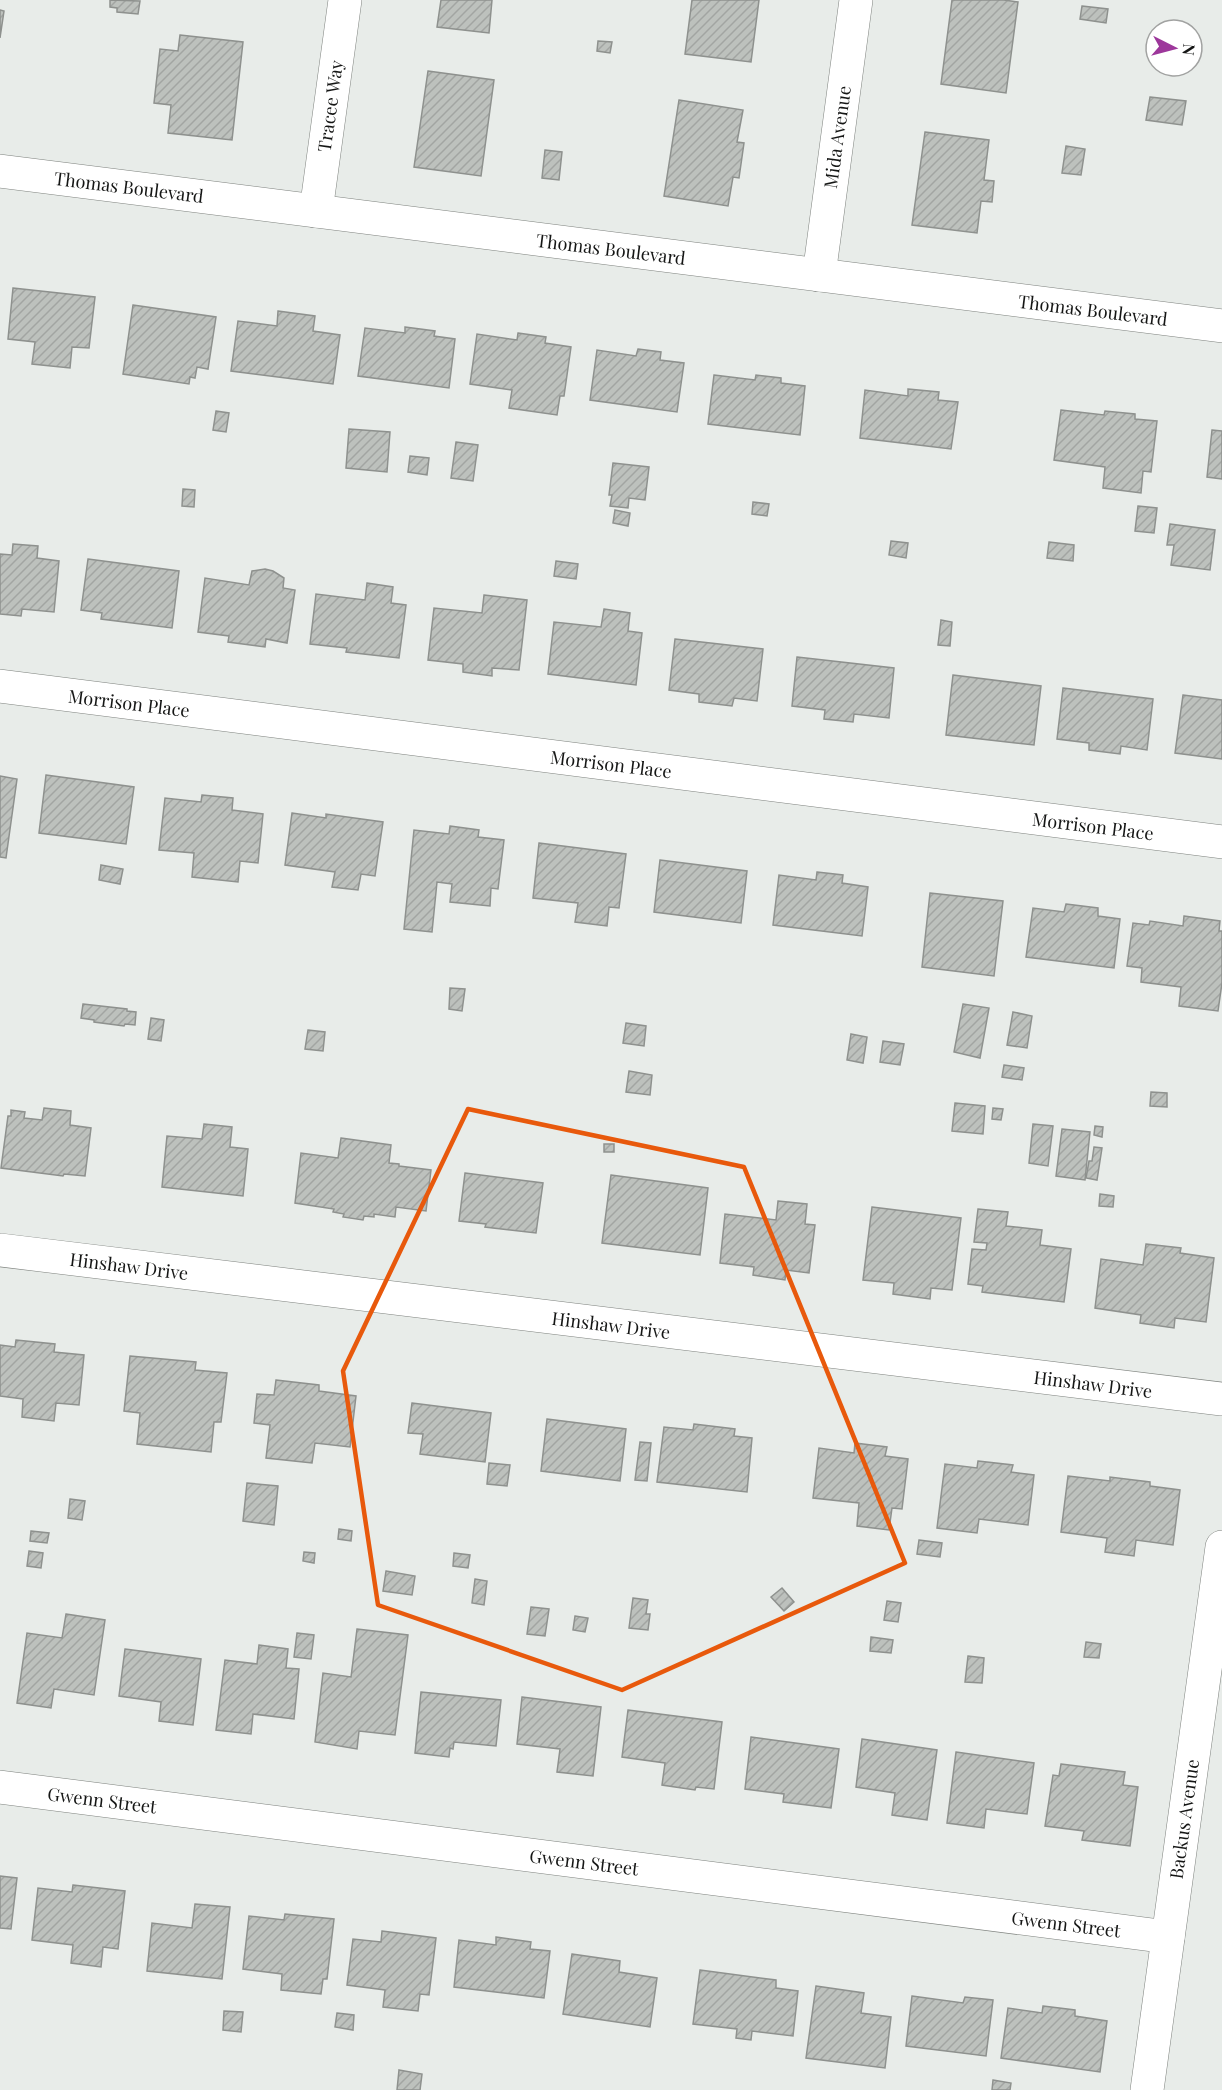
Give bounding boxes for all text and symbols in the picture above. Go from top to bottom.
north arrow [1144,18,1204,78]
text: N [1178,43,1200,57]
street label: Tracee Way [312,59,348,153]
street label: Mida Avenue [818,84,856,190]
street label: Thomas Boulevard [53,166,206,208]
street label: Thomas Boulevard [535,228,688,270]
street label: Thomas Boulevard [1017,289,1170,331]
street label: Morrison Place [67,684,191,722]
street label: Morrison Place [549,745,673,783]
street label: Morrison Place [1031,807,1155,845]
street label: Hinshaw Drive [68,1247,190,1285]
street label: Hinshaw Drive [550,1306,672,1344]
street label: Hinshaw Drive [1032,1365,1154,1403]
street label: Backus Avenue [1164,1758,1204,1880]
street label: Gwenn Street [46,1781,159,1819]
street label: Gwenn Street [528,1843,641,1881]
street label: Gwenn Street [1010,1905,1123,1943]

